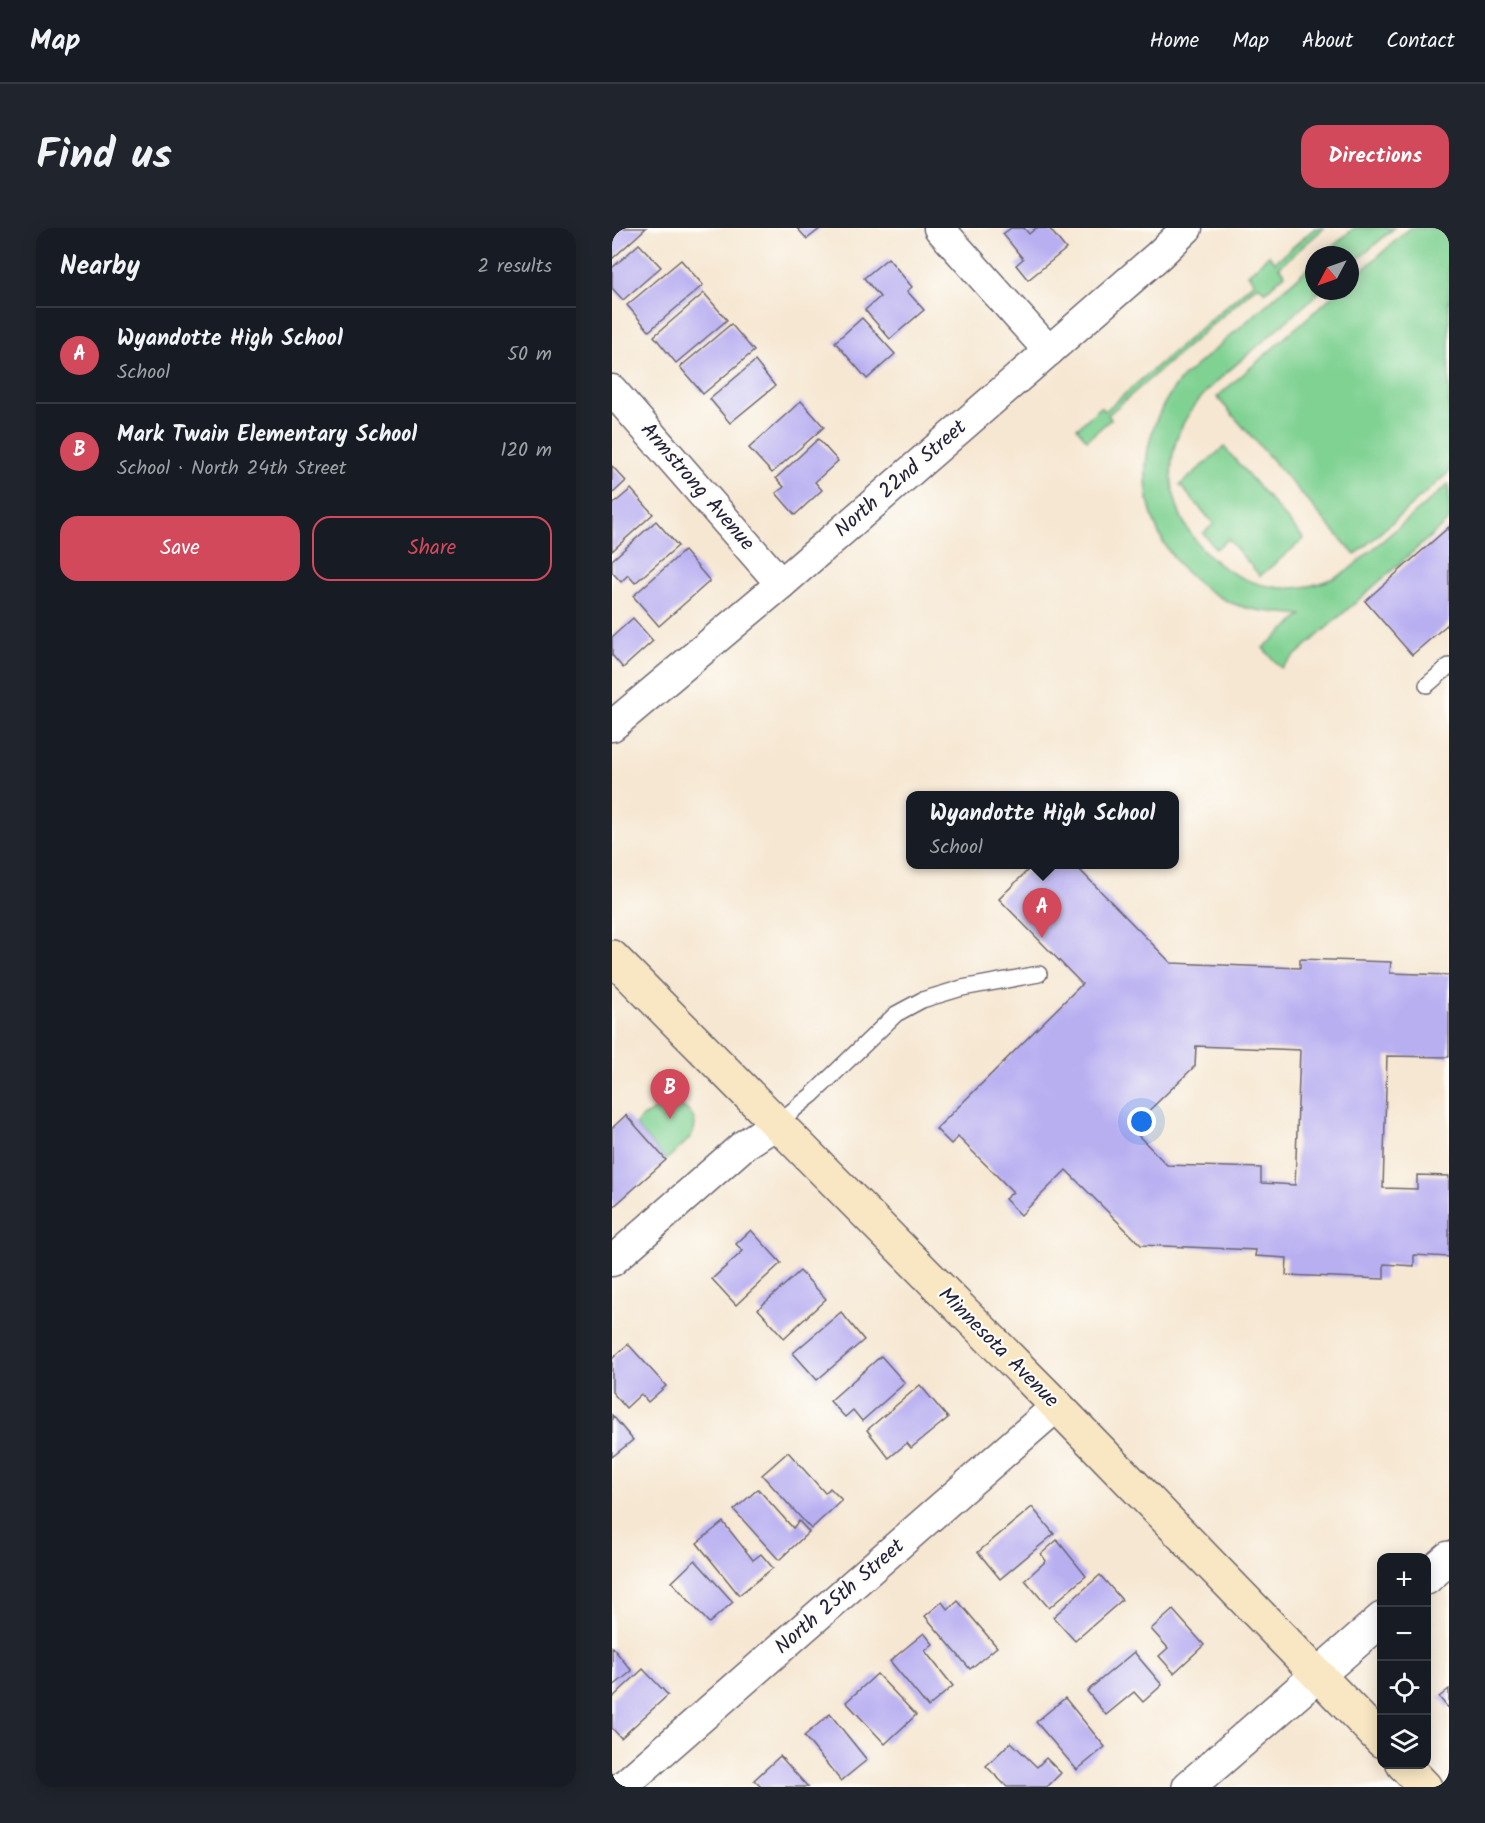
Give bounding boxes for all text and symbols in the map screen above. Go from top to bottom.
text: Map [30,19,81,64]
text: Home [1150,25,1199,58]
text: Map [1232,25,1269,58]
text: About [1302,25,1353,58]
text: Contact [1386,25,1455,58]
text: Find us [36,123,172,190]
button: Directions [1301,125,1449,188]
text: Nearby [60,246,140,288]
north arrow [1305,246,1359,300]
text: 2 results [477,251,552,283]
text: Wyandotte High School [117,322,343,357]
text: A [73,339,86,371]
text: 50 m [507,339,552,371]
text: School [117,357,170,389]
street label: North 22nd Street [827,411,975,546]
street label: Armstrong Avenue [632,415,763,559]
text: Mark Twain Elementary School [117,418,417,453]
text: B [73,435,86,467]
text: 120 m [500,435,552,467]
text: School · North 24th Street [117,453,347,485]
button: Save [60,516,300,581]
button: Share [312,516,552,581]
popup [906,791,1179,869]
text: Wyandotte High School [930,797,1155,832]
text: School [930,832,983,864]
pin: A [1022,888,1062,938]
pin: B [650,1070,690,1119]
your location [1127,1107,1156,1136]
street label: Minnesota Avenue [930,1280,1067,1417]
street label: North 25th Street [768,1531,913,1663]
map controls [1377,1553,1431,1769]
button: + [1377,1553,1431,1607]
button: − [1377,1607,1431,1661]
button: locate [1377,1661,1431,1715]
button: layers [1377,1715,1431,1769]

